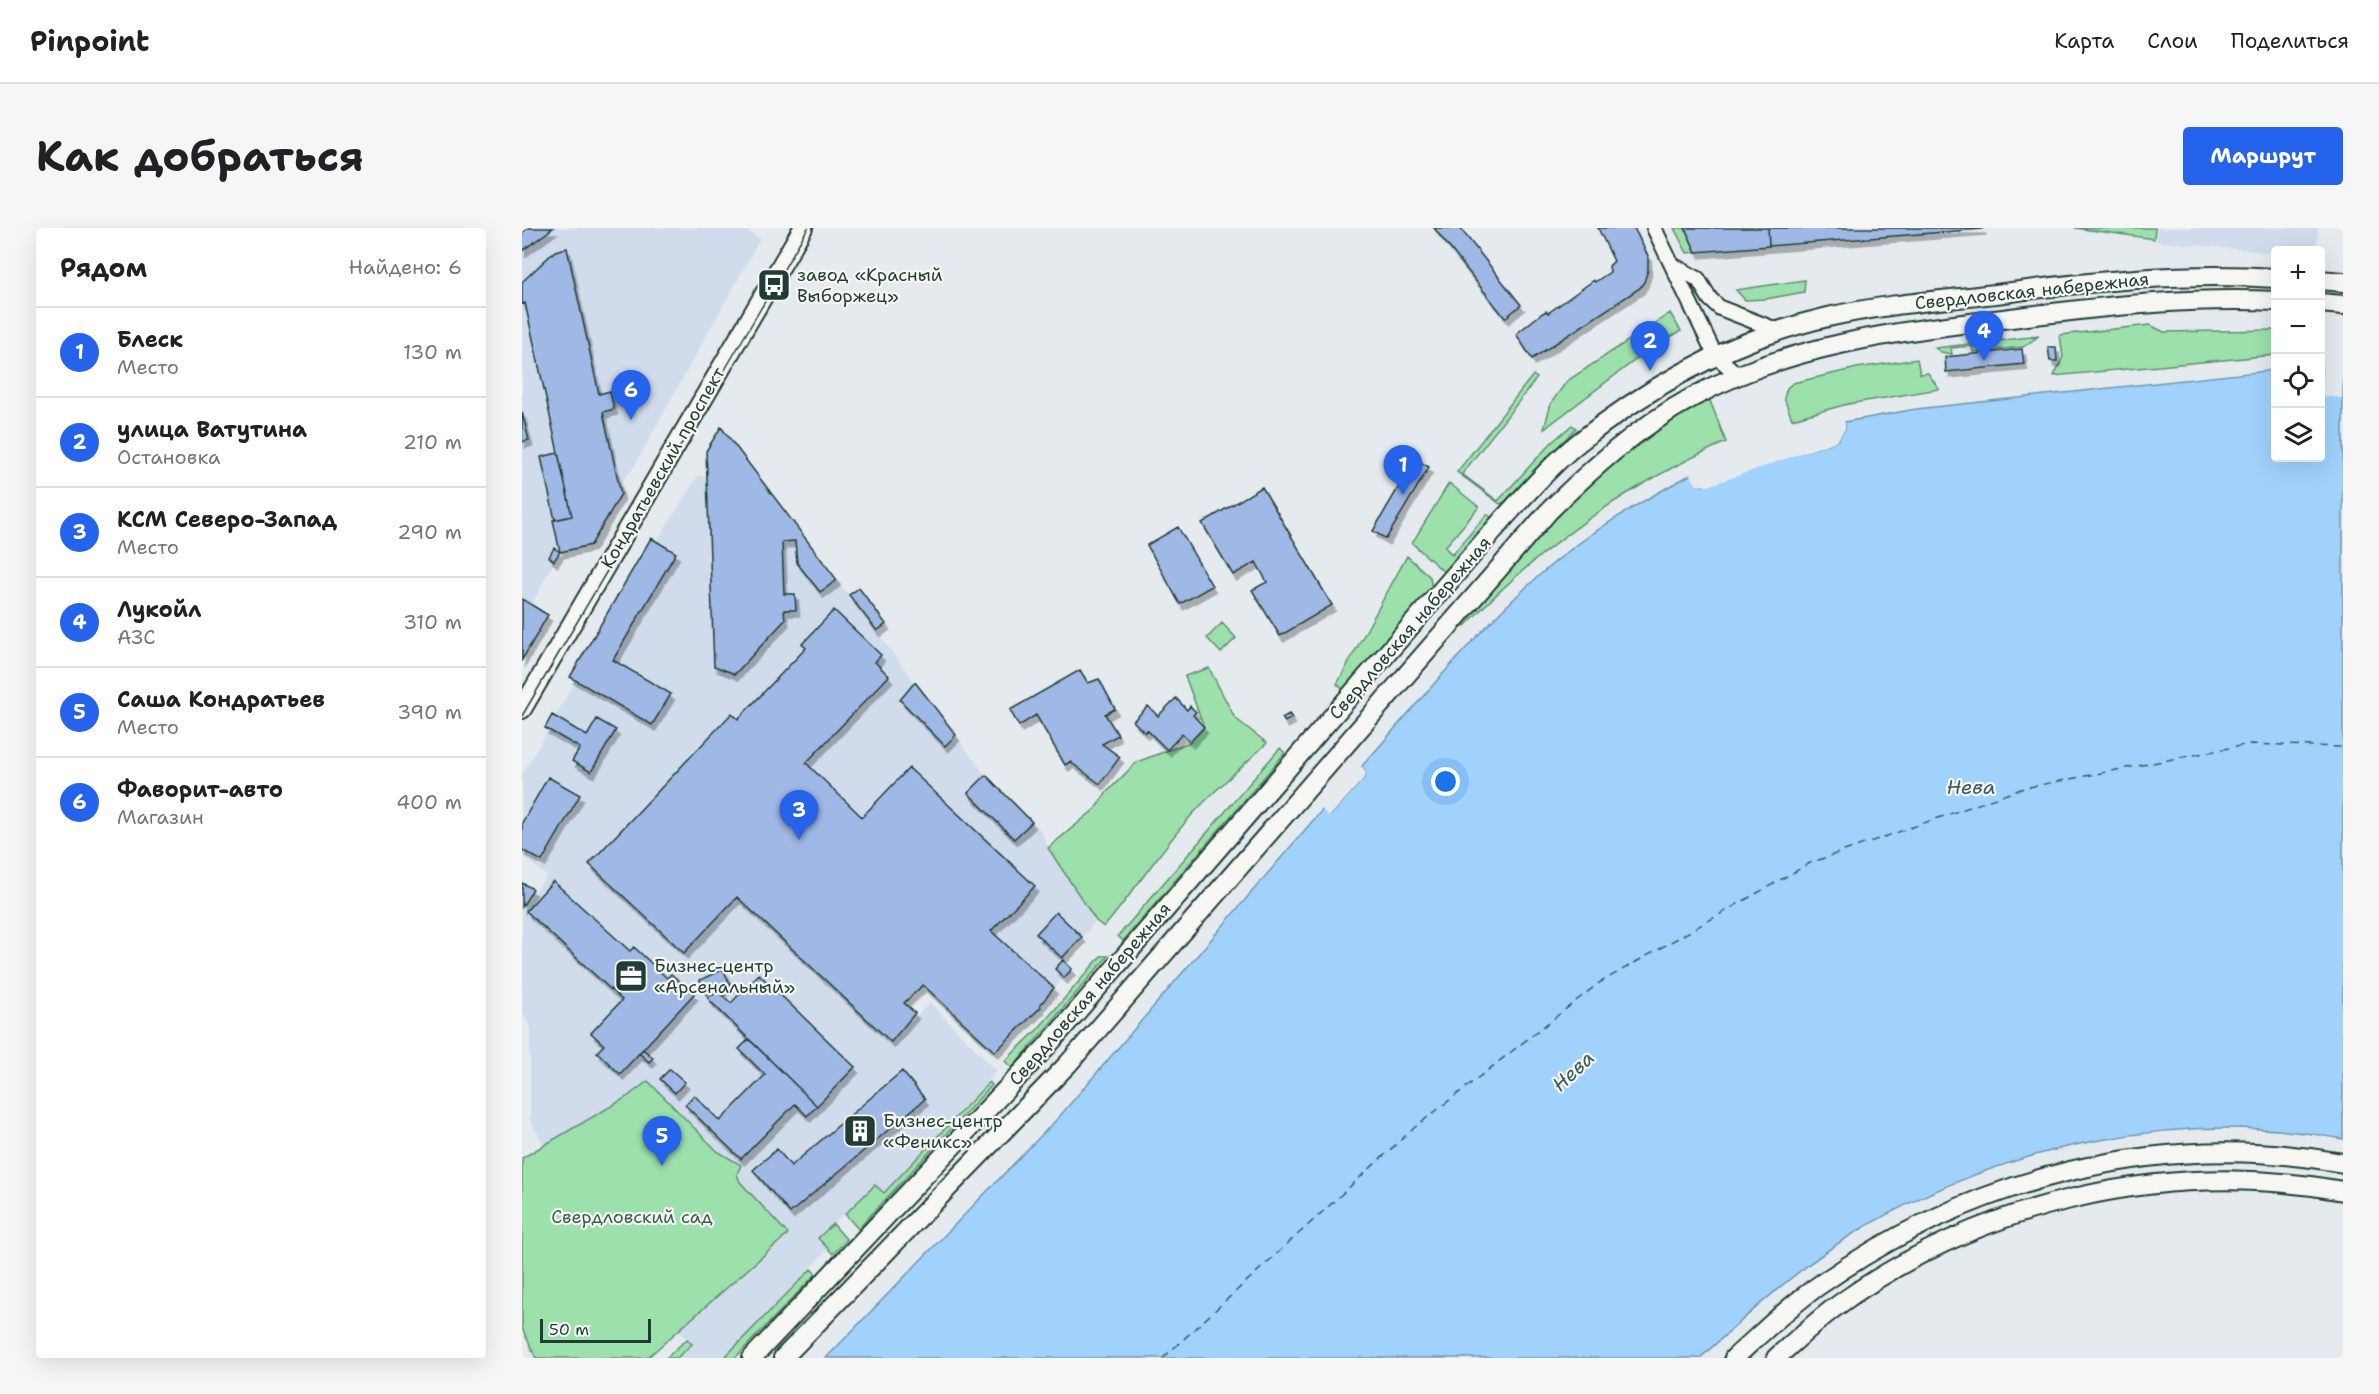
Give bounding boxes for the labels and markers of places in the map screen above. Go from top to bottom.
place label: завод «Красный Выборжец» [797,263,943,308]
bus stop icon: завод «Красный Выборжец» [756,267,792,303]
pin: 4 [1964,312,2004,361]
pin: 2 [1630,322,1670,371]
pin: 6 [612,370,650,420]
pin: 1 [1384,446,1422,495]
pin: 3 [780,790,818,840]
place label: Бизнес-центр «Арсенальный» [654,954,795,999]
office icon: Бизнес-центр «Арсенальный» [613,958,649,994]
place label: Бизнес-центр «Феникс» [883,1109,1003,1154]
building icon: Бизнес-центр «Феникс» [842,1113,878,1149]
pin: 5 [642,1116,682,1166]

